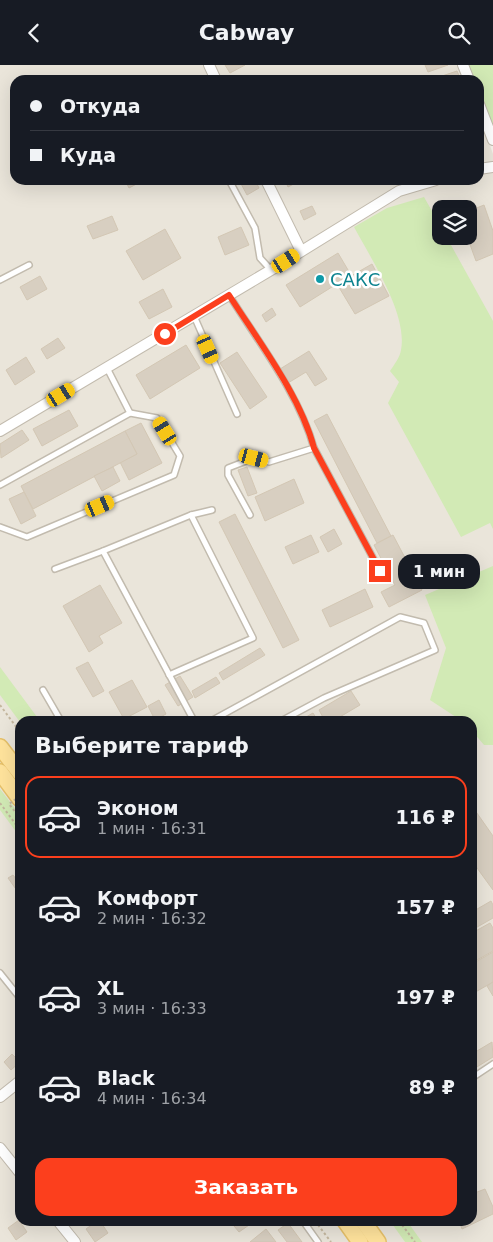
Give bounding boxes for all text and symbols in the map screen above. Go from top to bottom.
icon: back [20,19,48,47]
icon: search [445,19,473,47]
text: Cabway [199,20,294,45]
text: Откуда [60,95,141,117]
text: Куда [60,144,116,166]
map controls [432,200,477,245]
button: layers [432,200,477,245]
car [269,247,302,275]
place label: САКС [330,269,380,290]
marker: САКС [314,273,326,285]
route start [154,323,176,345]
car [195,332,220,366]
car [44,381,77,409]
car [150,414,179,448]
car [237,447,270,469]
car [83,493,116,519]
callout: 1 мин [398,553,480,589]
route end [369,560,391,582]
text: 1 мин [413,562,465,581]
text: Выберите тариф [35,733,249,758]
icon: car [37,795,82,840]
text: Эконом [97,797,179,819]
text: 116 ₽ [396,806,455,828]
text: 1 мин · 16:31 [97,819,207,838]
icon: car [37,885,82,930]
text: Комфорт [97,887,198,909]
text: 157 ₽ [396,896,455,918]
text: 2 мин · 16:32 [97,909,207,928]
icon: car [37,975,82,1020]
text: XL [97,977,124,999]
text: 197 ₽ [396,986,455,1008]
text: 3 мин · 16:33 [97,999,207,1018]
icon: car [37,1065,82,1110]
text: Black [97,1067,155,1089]
text: 89 ₽ [409,1076,455,1098]
text: 4 мин · 16:34 [97,1089,207,1108]
button: Заказать [35,1158,457,1216]

